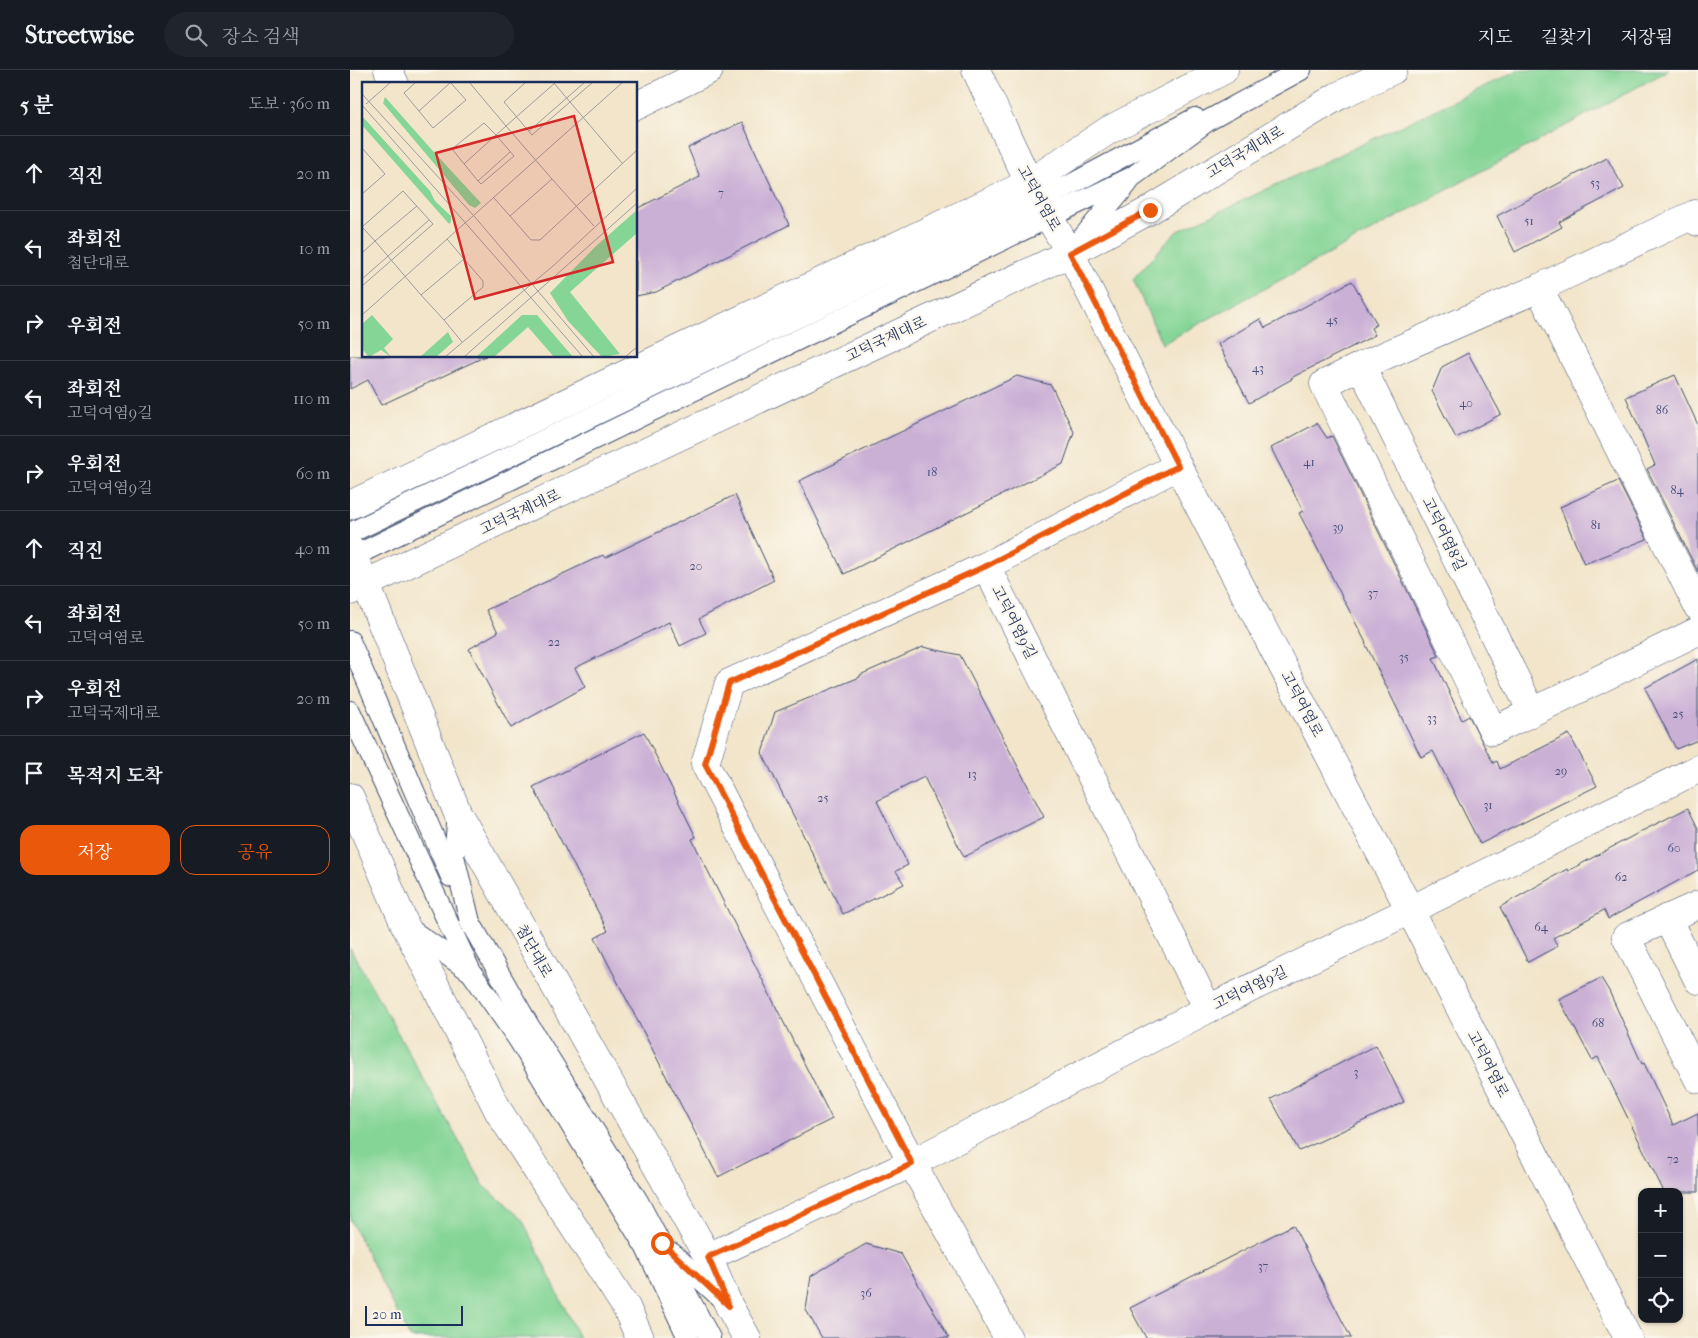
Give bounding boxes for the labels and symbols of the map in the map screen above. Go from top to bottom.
inset map [362,82,638,358]
street label: 고덕국제대로 [1203,122,1287,182]
street label: 고덕여염로 [1014,162,1065,234]
house number: 53 [1590,176,1600,190]
house number: 7 [718,186,724,200]
route end [1139,199,1162,222]
house number: 51 [1524,214,1534,228]
street label: 고덕국제대로 [843,312,930,366]
house number: 45 [1326,313,1338,327]
house number: 43 [1252,361,1264,375]
house number: 40 [1459,396,1473,410]
house number: 86 [1656,403,1669,417]
house number: 41 [1303,455,1315,469]
house number: 18 [927,465,937,479]
house number: 84 [1670,483,1684,497]
street label: 고덕국제대로 [477,485,564,539]
street label: 고덕여염8길 [1418,494,1470,574]
house number: 81 [1591,518,1601,532]
house number: 39 [1332,520,1344,534]
house number: 20 [690,559,702,573]
street label: 고덕여염9길 [988,582,1040,662]
house number: 37 [1368,586,1379,600]
house number: 22 [548,635,560,649]
house number: 35 [1399,650,1409,664]
street label: 고덕여염로 [1277,668,1327,741]
house number: 25 [1672,707,1684,721]
house number: 33 [1427,711,1437,725]
house number: 29 [1555,764,1567,778]
house number: 13 [967,767,977,781]
house number: 25 [817,791,829,805]
house number: 31 [1483,798,1493,812]
house number: 60 [1667,841,1681,855]
house number: 62 [1615,870,1627,884]
house number: 64 [1534,920,1549,934]
street label: 첨단대로 [512,921,556,981]
street label: 고덕여염9길 [1210,962,1290,1014]
house number: 68 [1592,1016,1604,1030]
street label: 고덕여염로 [1464,1028,1513,1101]
house number: 3 [1354,1065,1359,1079]
house number: 72 [1667,1152,1679,1166]
route start [651,1232,674,1255]
house number: 37 [1258,1259,1269,1273]
house number: 36 [860,1286,872,1300]
scale bar [365,1303,462,1326]

